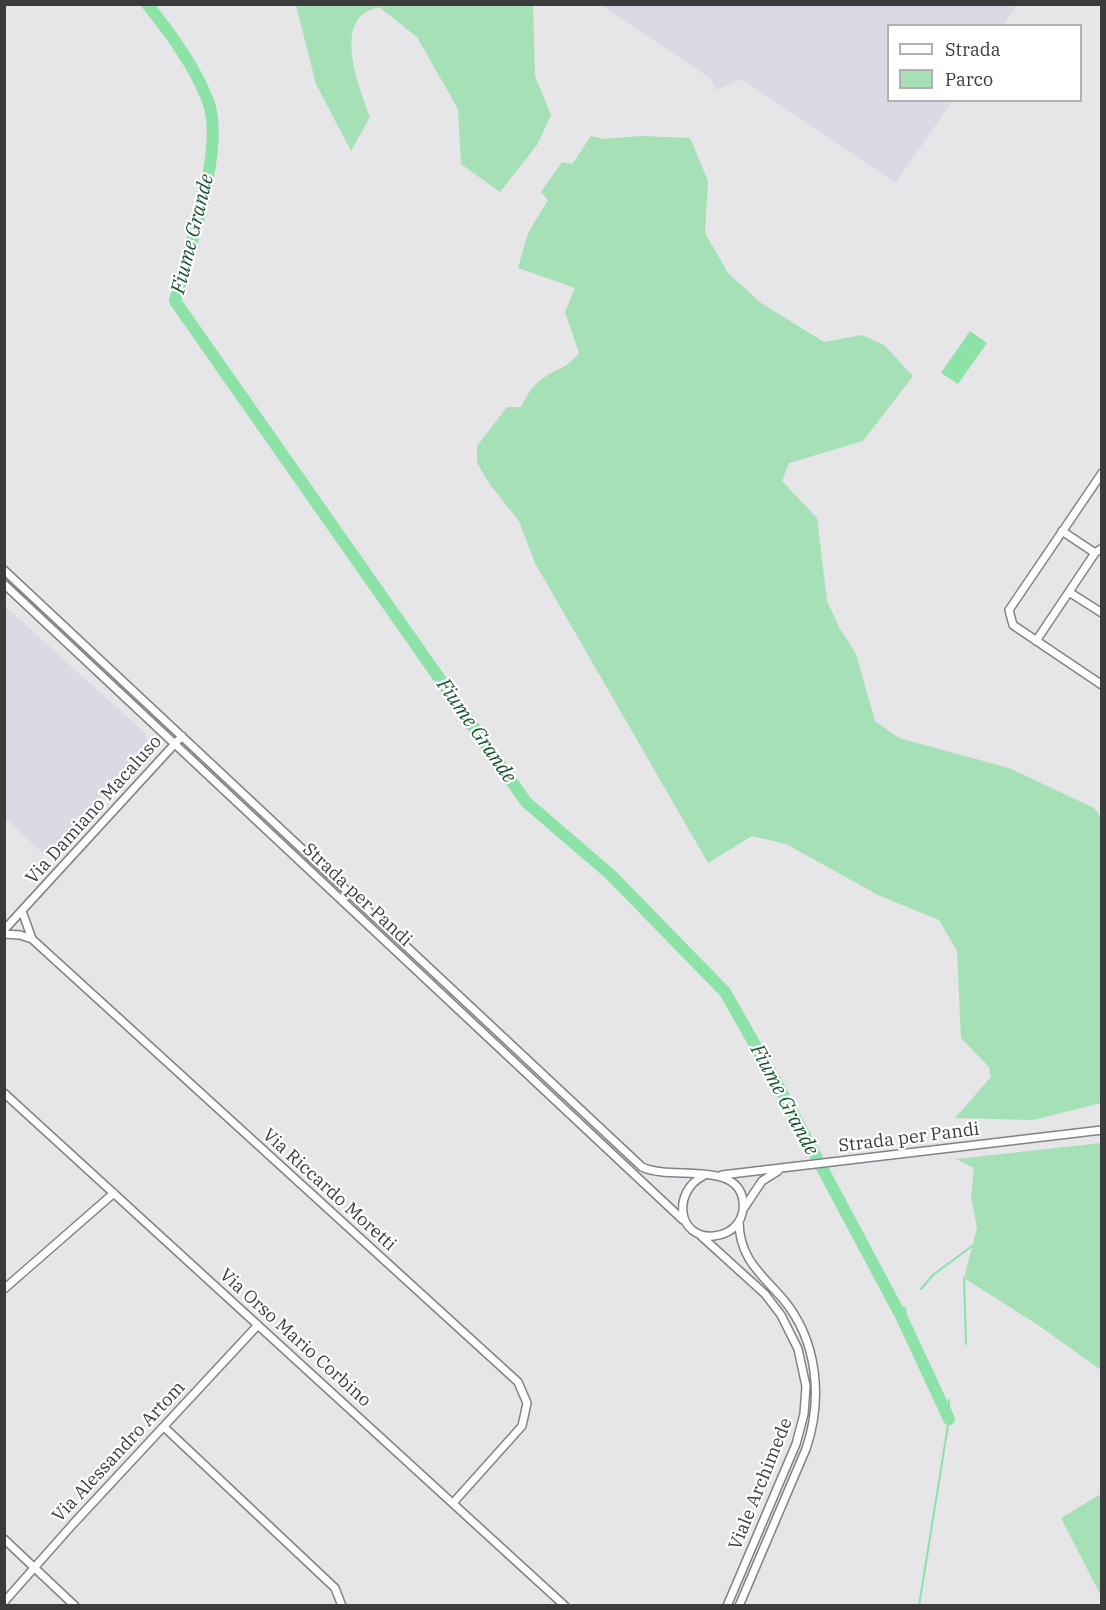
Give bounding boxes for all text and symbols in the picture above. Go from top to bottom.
legend [887,24,1082,102]
text: Strada [945,38,1001,61]
text: Parco [945,68,993,91]
water label: Fiume Grande [167,172,219,296]
water label: Fiume Grande [431,674,521,788]
street label: Via Damiano Macaluso [22,731,166,889]
street label: Strada per Pandi [298,839,416,951]
water label: Fiume Grande [745,1040,823,1160]
street label: Strada per Pandi [837,1119,981,1157]
street label: Via Riccardo Moretti [258,1124,400,1256]
street label: Via Orso Mario Corbino [215,1264,375,1412]
street label: Via Alessandro Artom [48,1377,190,1527]
street label: Viale Archimede [725,1415,797,1553]

